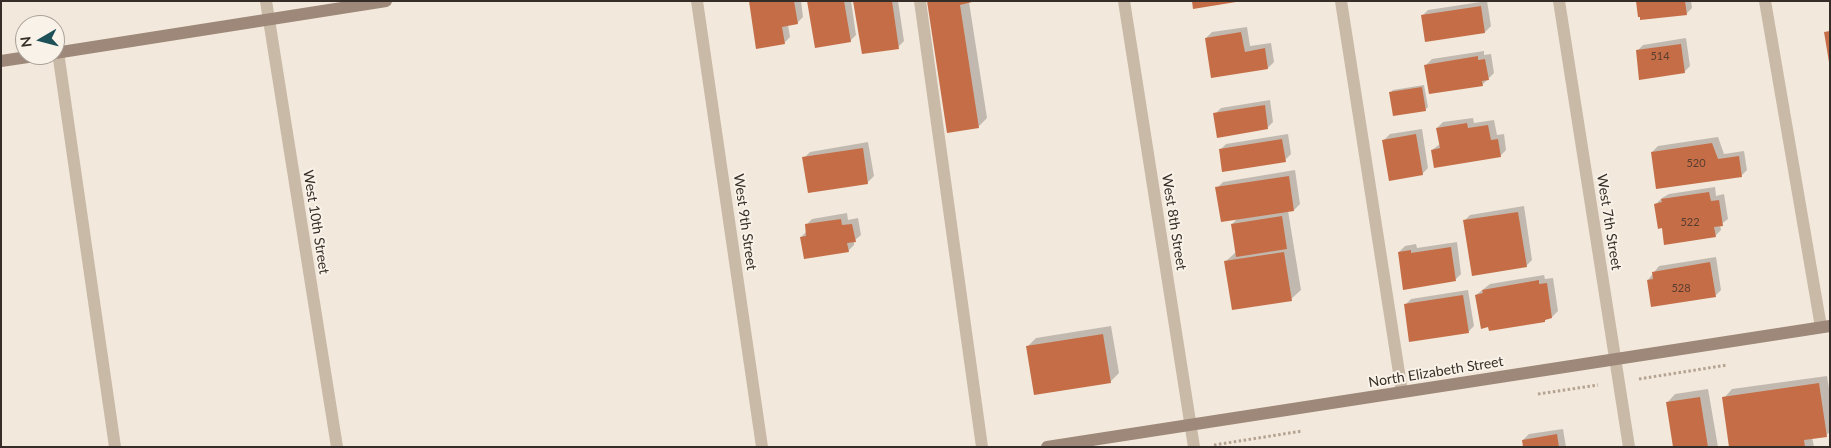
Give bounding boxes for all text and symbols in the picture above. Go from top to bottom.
north arrow [15,15,65,65]
text: N [16,35,35,49]
house number: 514 [1650,49,1670,63]
house number: 520 [1686,156,1706,170]
street label: West 10th Street [299,169,333,275]
street label: West 9th Street [730,173,760,271]
street label: West 8th Street [1158,173,1190,271]
street label: West 7th Street [1593,173,1625,271]
house number: 522 [1680,215,1700,229]
house number: 528 [1671,281,1691,295]
street label: North Elizabeth Street [1367,353,1505,391]

